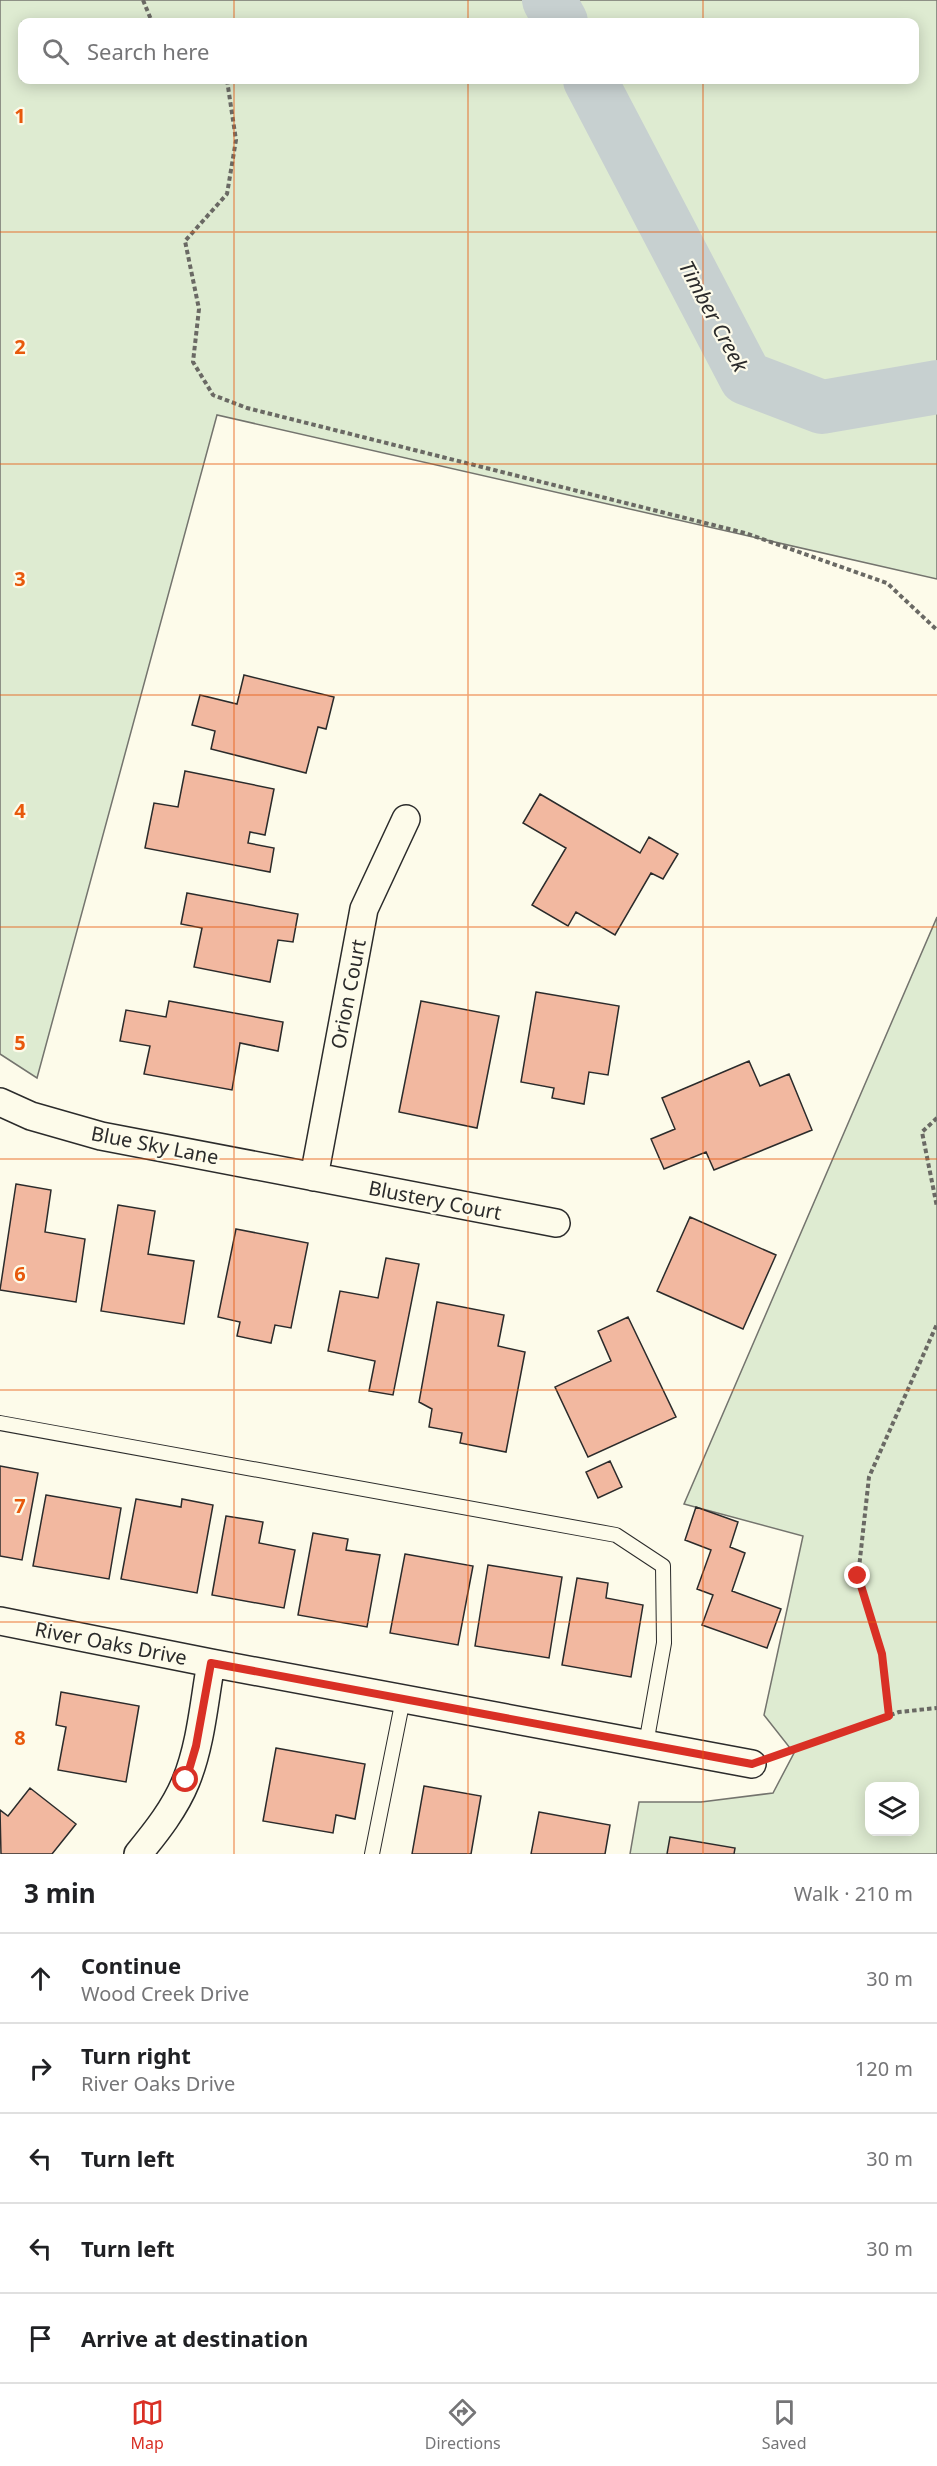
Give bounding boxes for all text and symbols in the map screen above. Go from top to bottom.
search box [18,18,919,84]
icon: search [39,35,72,68]
text: Search here [87,36,209,66]
text: 1 [14,102,26,129]
water label: Timber Creek [673,255,756,378]
text: 2 [14,333,26,360]
text: 3 [14,565,26,592]
text: 4 [14,797,26,824]
street label: Orion Court [324,937,372,1051]
text: 5 [14,1029,26,1056]
street label: Blue Sky Lane [89,1119,221,1171]
street label: Blustery Court [366,1174,504,1226]
text: 6 [14,1260,26,1287]
text: 7 [14,1492,26,1519]
route end [844,1562,870,1588]
street label: River Oaks Drive [33,1615,189,1671]
text: 8 [14,1724,26,1751]
route start [172,1766,198,1792]
map controls [865,1782,919,1836]
button: layers [865,1782,919,1836]
text: 3 min [24,1875,96,1911]
text: Walk · 210 m [794,1880,913,1907]
text: Continue [81,1950,181,1980]
icon: ahead [24,1962,57,1995]
text: 30 m [866,1965,913,1992]
text: Wood Creek Drive [81,1980,249,2007]
text: Turn right [81,2040,191,2070]
icon: right [24,2052,57,2085]
text: 120 m [855,2055,913,2082]
text: River Oaks Drive [81,2070,235,2097]
icon: left [24,2142,57,2175]
text: Turn left [81,2143,175,2173]
text: 30 m [866,2145,913,2172]
icon: left [24,2232,57,2265]
text: Turn left [81,2233,175,2263]
text: 30 m [866,2235,913,2262]
icon: arrive [24,2322,57,2355]
text: Arrive at destination [81,2323,308,2353]
tab: Map [130,2396,164,2454]
tab: Directions [425,2396,501,2454]
tab: Saved [762,2396,806,2454]

